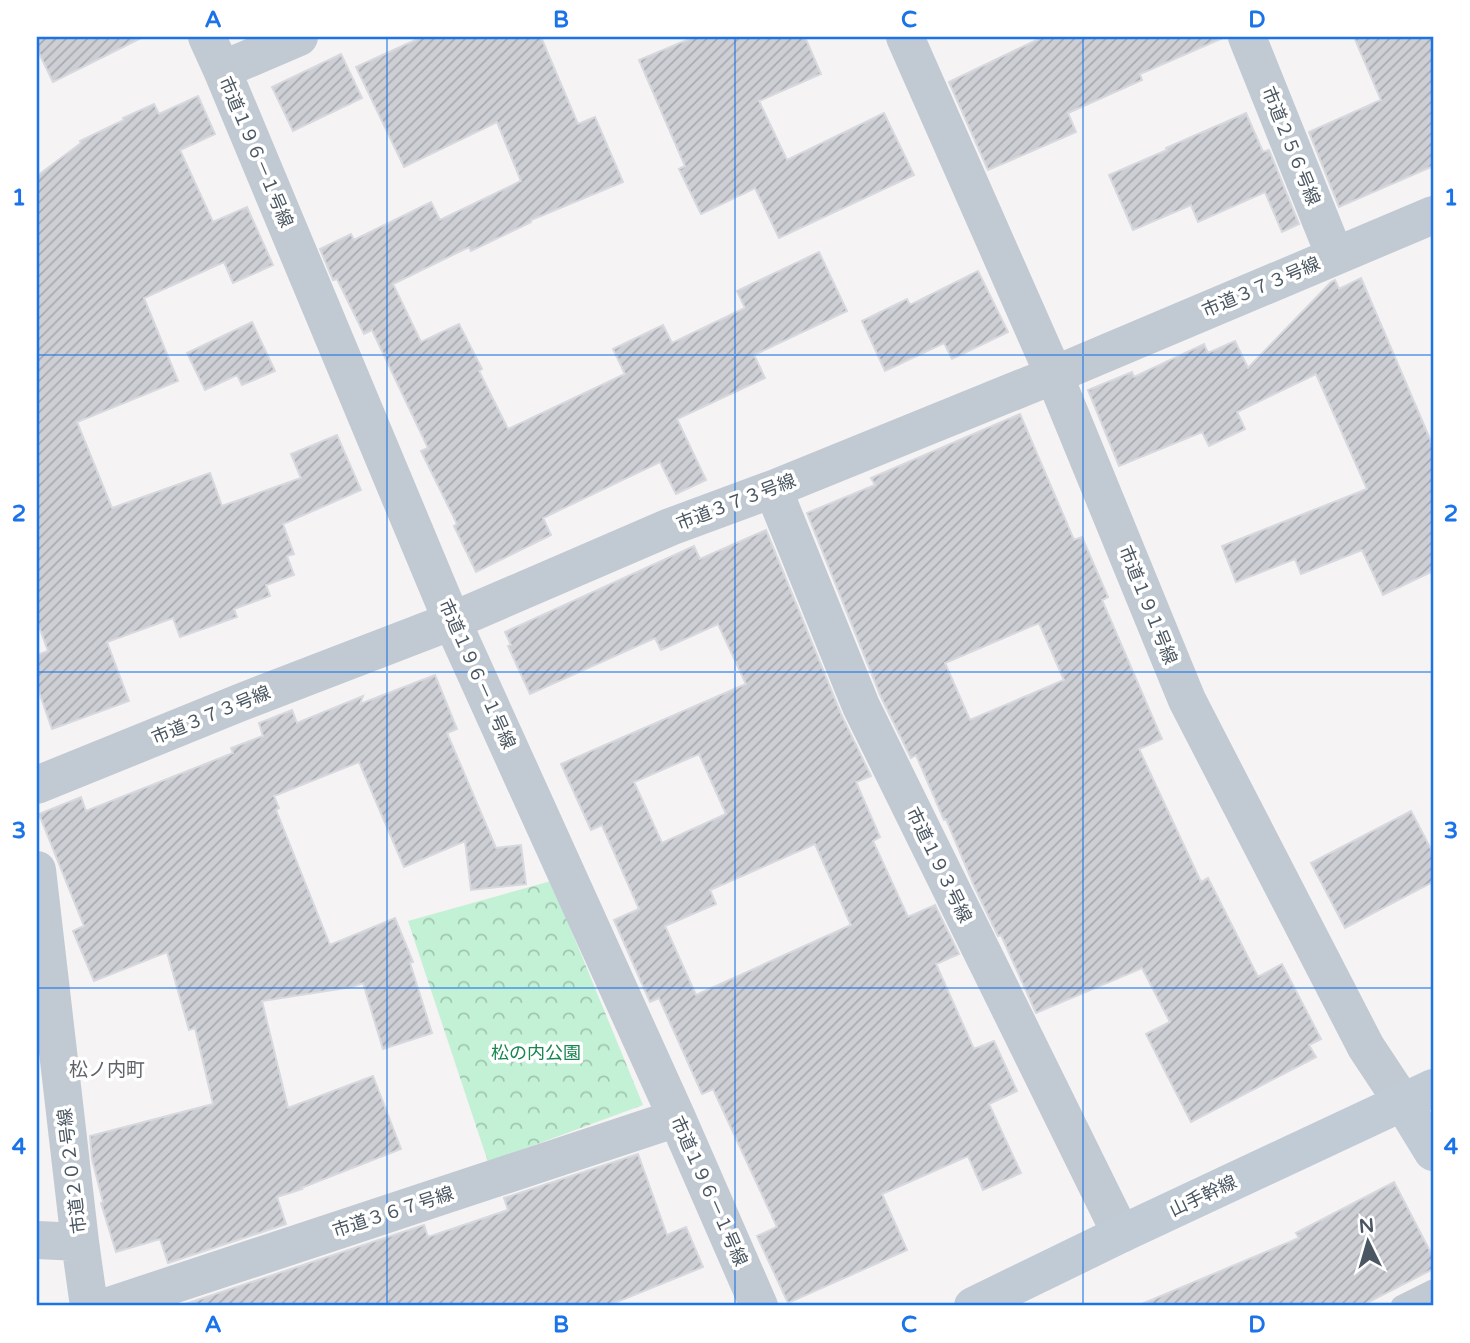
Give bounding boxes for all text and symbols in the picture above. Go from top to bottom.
text: A [204,6,222,34]
text: B [553,6,569,34]
text: C [901,6,917,34]
text: D [1248,6,1266,34]
street label: 市道１９６－１号線 [214,73,298,231]
street label: 市道２５６号線 [1257,83,1325,209]
text: 1 [12,184,26,212]
text: 1 [1444,184,1458,212]
street label: 市道３７３号線 [1199,252,1323,322]
street label: 市道３７３号線 [673,469,799,535]
text: 2 [12,500,26,528]
text: 2 [1444,500,1458,528]
street label: 市道１９１号線 [1114,542,1182,668]
street label: 市道１９６－１号線 [434,596,520,752]
street label: 市道３７３号線 [148,681,274,749]
street label: 市道１９３号線 [901,804,977,926]
text: 3 [12,817,26,845]
text: 3 [1444,817,1458,845]
park label: 松の内公園 [491,1042,581,1064]
district label: 松ノ内町 [69,1059,145,1081]
street label: 市道２０２号線 [53,1107,91,1235]
street label: 市道１９６－１号線 [666,1113,752,1269]
text: 4 [12,1133,27,1161]
text: 4 [1444,1133,1459,1161]
street label: 山手幹線 [1166,1171,1240,1221]
street label: 市道３６７号線 [330,1182,456,1242]
north arrow [1334,1206,1404,1276]
text: N [1358,1214,1375,1238]
text: A [204,1311,222,1339]
text: B [553,1311,569,1339]
text: C [901,1311,917,1339]
text: D [1248,1311,1266,1339]

